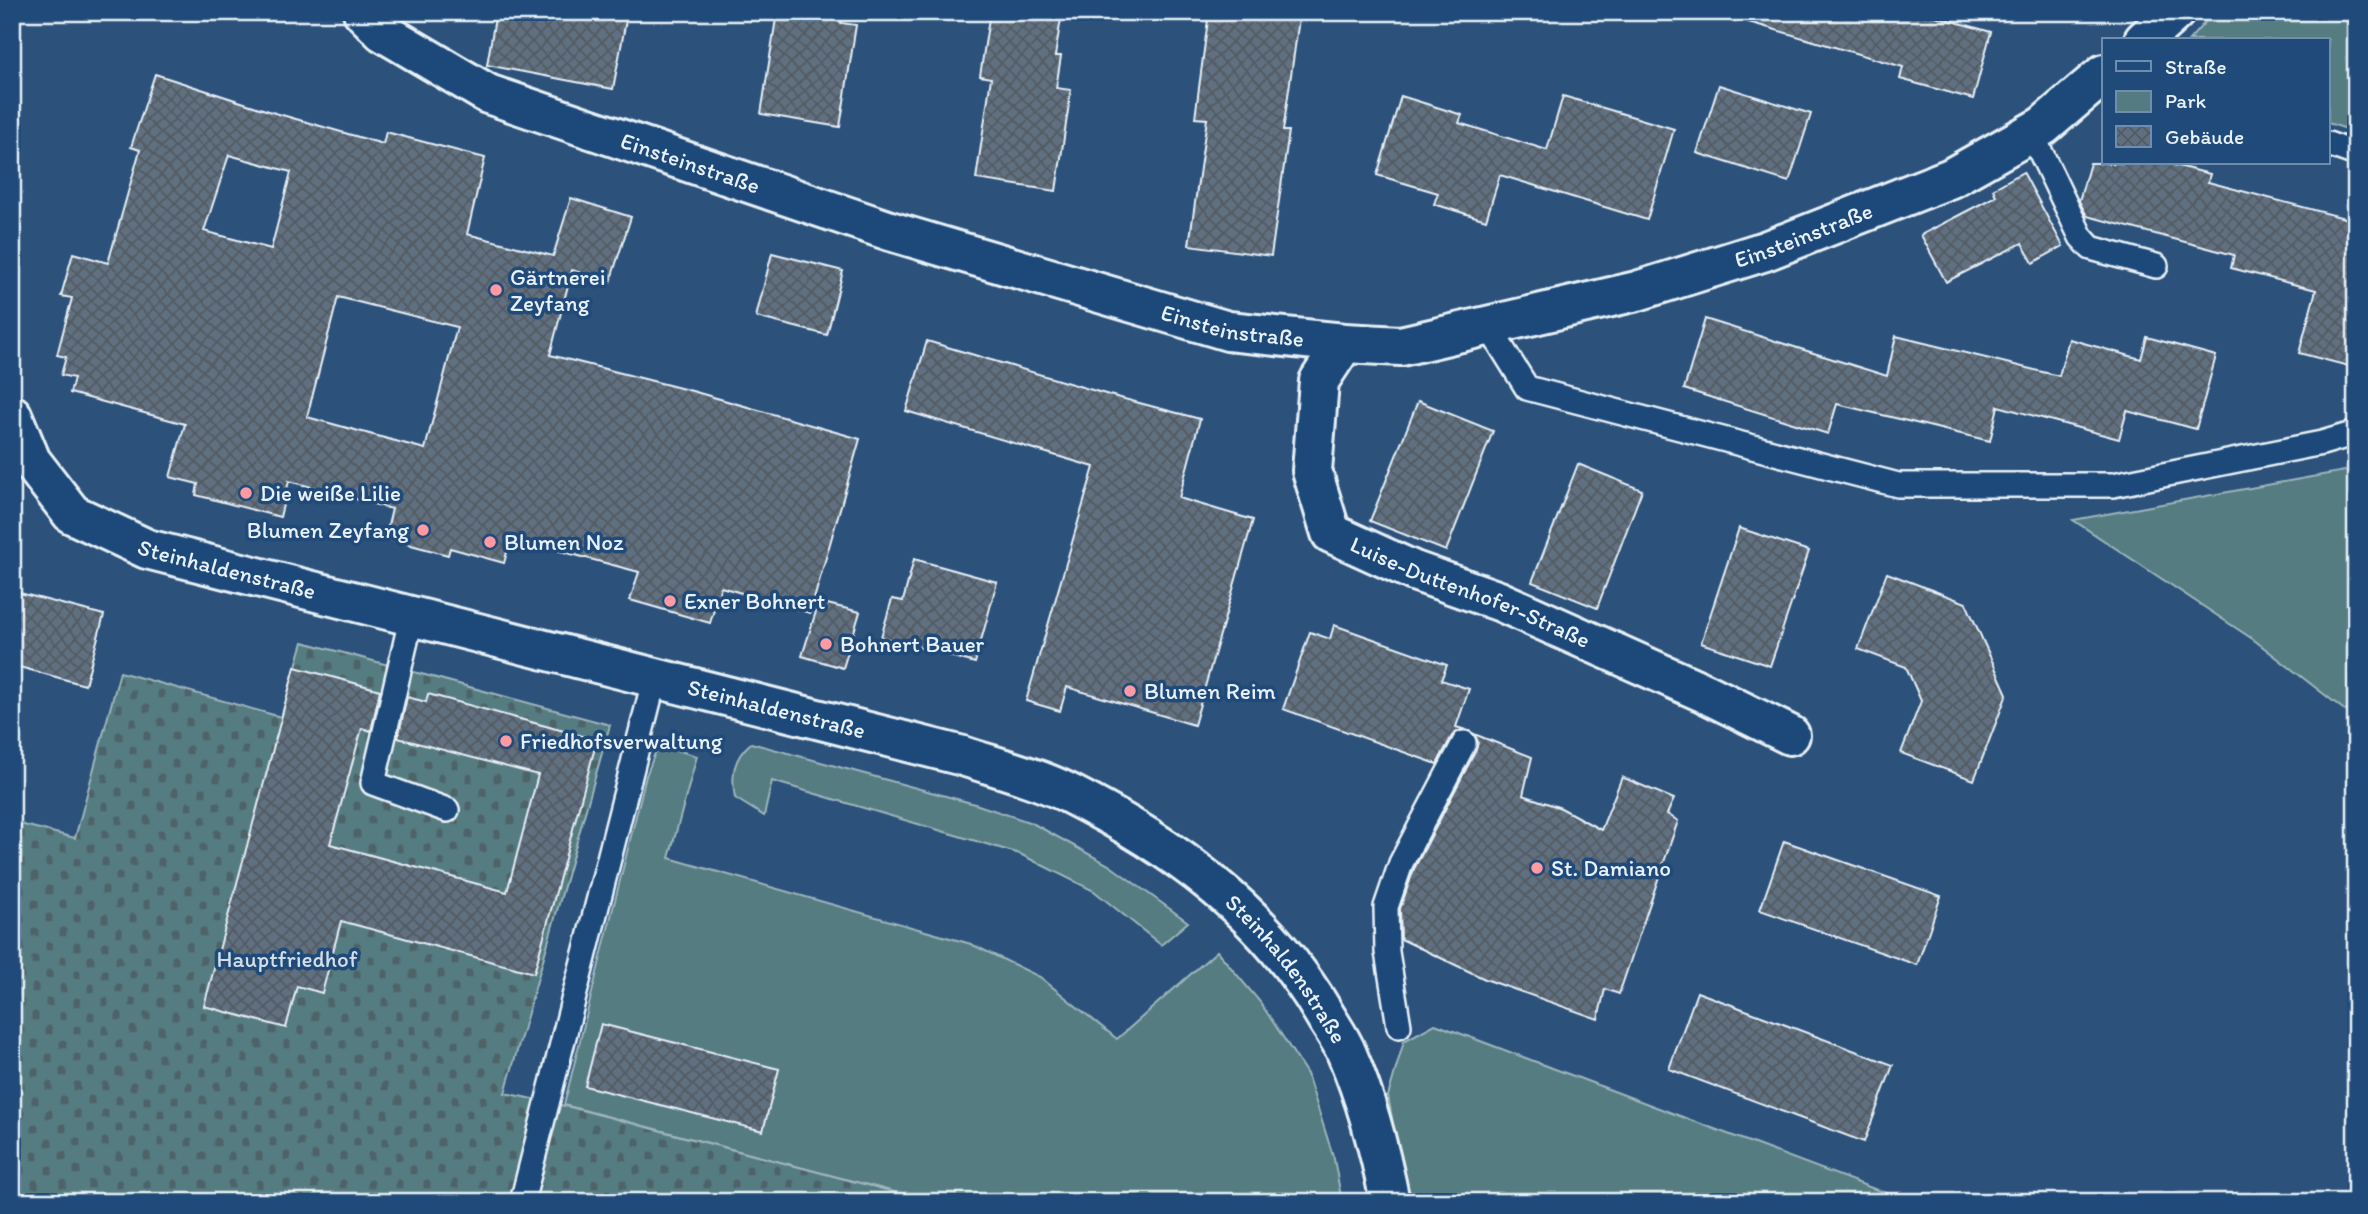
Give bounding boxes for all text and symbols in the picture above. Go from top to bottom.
legend [2102,38,2330,164]
text: Straße [2165,54,2226,79]
text: Park [2165,88,2207,113]
text: Gebäude [2165,124,2244,149]
street label: Einsteinstraße [617,126,764,200]
street label: Einsteinstraße [1731,196,1876,274]
place label: Gärtnerei Zeyfang [510,263,606,317]
marker: Gärtnerei Zeyfang [488,282,504,298]
street label: Einsteinstraße [1158,298,1305,353]
place label: Die weiße Lilie [260,479,401,507]
marker: Die weiße Lilie [238,485,254,501]
place label: Blumen Zeyfang [247,516,409,544]
marker: Blumen Zeyfang [415,522,431,538]
place label: Blumen Noz [504,528,624,556]
street label: Luise-Duttenhofer-Straße [1346,530,1595,654]
street label: Steinhaldenstraße [133,533,319,605]
marker: Blumen Noz [482,534,498,550]
place label: Exner Bohnert [684,587,825,615]
marker: Exner Bohnert [662,593,678,609]
place label: Bohnert Bauer [840,630,985,658]
marker: Bohnert Bauer [818,636,834,652]
street label: Steinhaldenstraße [685,673,868,745]
place label: Blumen Reim [1144,677,1276,705]
marker: Blumen Reim [1122,683,1138,699]
place label: Friedhofsverwaltung [520,727,723,755]
marker: Friedhofsverwaltung [498,733,514,749]
place label: St. Damiano [1551,854,1671,882]
marker: St. Damiano [1529,860,1545,876]
street label: Steinhaldenstraße [1220,888,1353,1048]
park label: Hauptfriedhof [217,945,358,973]

